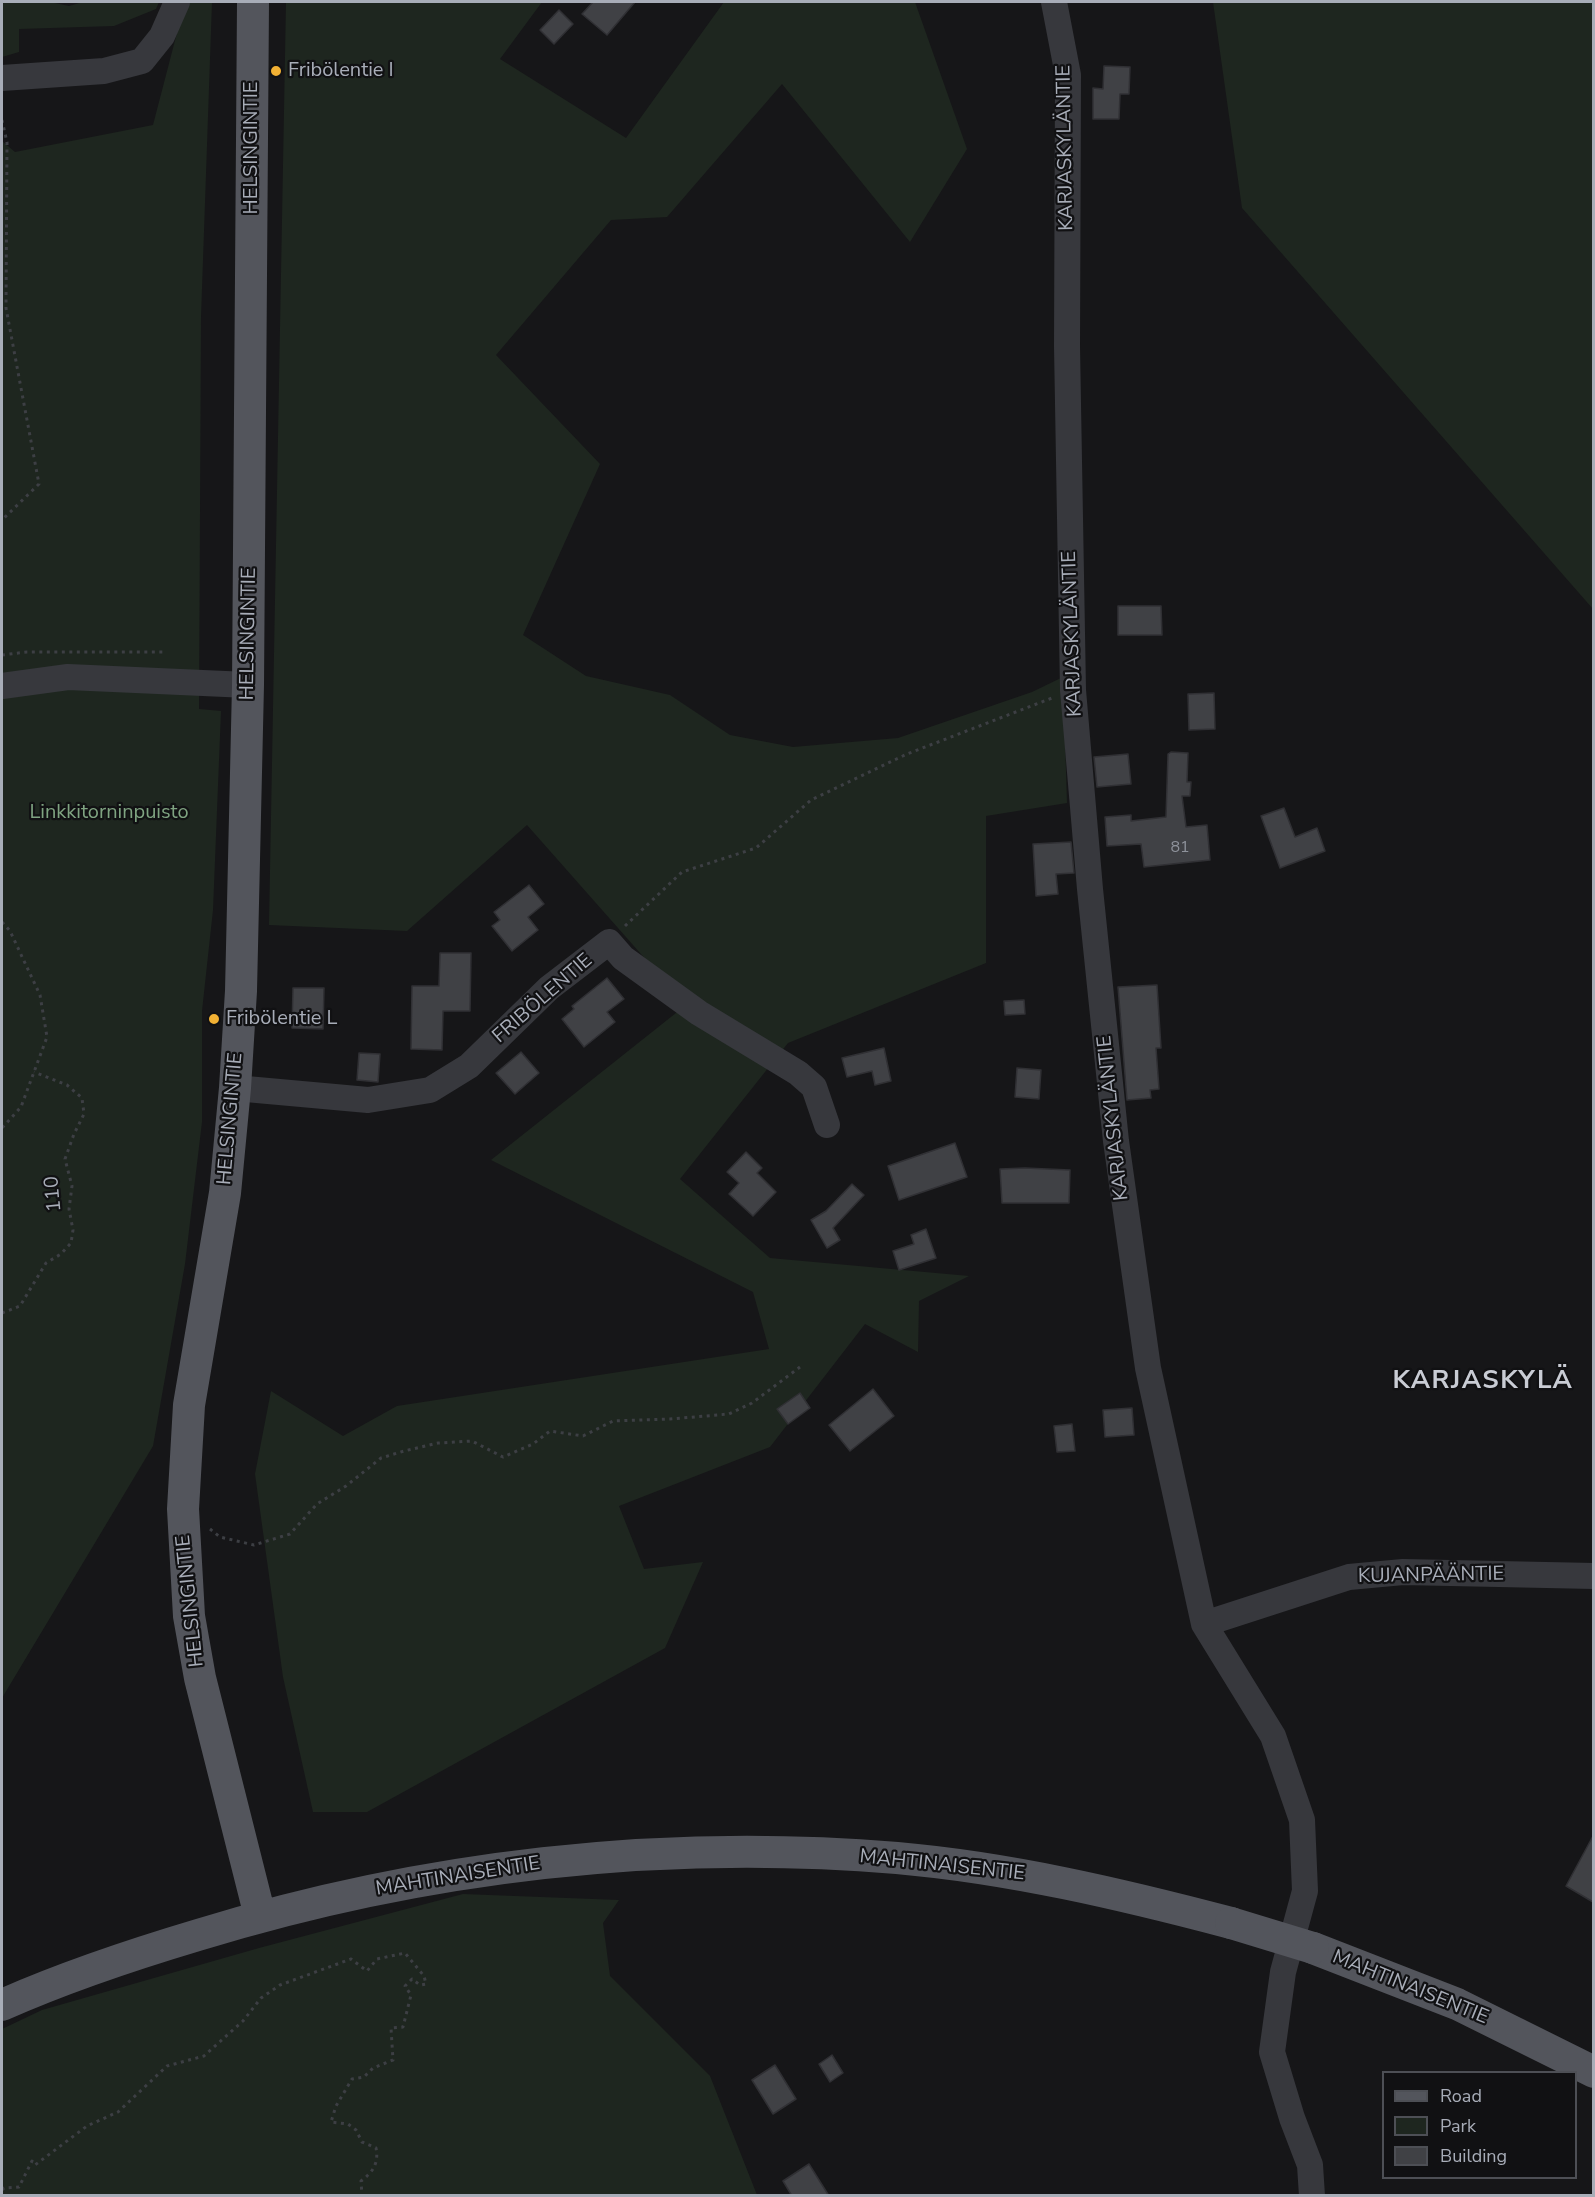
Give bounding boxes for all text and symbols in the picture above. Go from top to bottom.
place label: Fribölentie I [288,59,394,83]
marker: Fribölentie I [269,64,283,78]
street label: KARJASKYLÄNTIE [1053,65,1079,231]
street label: HELSINGINTIE [240,82,264,214]
street label: KARJASKYLÄNTIE [1058,551,1088,717]
street label: HELSINGINTIE [236,567,262,701]
park label: Linkkitorninpuisto [29,801,189,825]
house number: 81 [1170,838,1190,858]
street label: FRIBÖLENTIE [488,949,598,1049]
place label: Fribölentie L [226,1007,337,1031]
marker: Fribölentie L [207,1012,221,1026]
street label: KARJASKYLÄNTIE [1093,1034,1135,1202]
street label: HELSINGINTIE [213,1052,249,1186]
street label: 110 [40,1175,68,1213]
district label: KARJASKYLÄ [1393,1366,1573,1398]
street label: HELSINGINTIE [172,1534,210,1668]
street label: KUJANPÄÄNTIE [1358,1563,1504,1589]
street label: MAHTINAISENTIE [858,1845,1026,1887]
street label: MAHTINAISENTIE [374,1852,542,1902]
street label: MAHTINAISENTIE [1328,1946,1492,2030]
legend [1382,2071,1577,2179]
text: Road [1440,2084,1482,2108]
text: Park [1440,2114,1476,2138]
text: Building [1440,2144,1507,2168]

